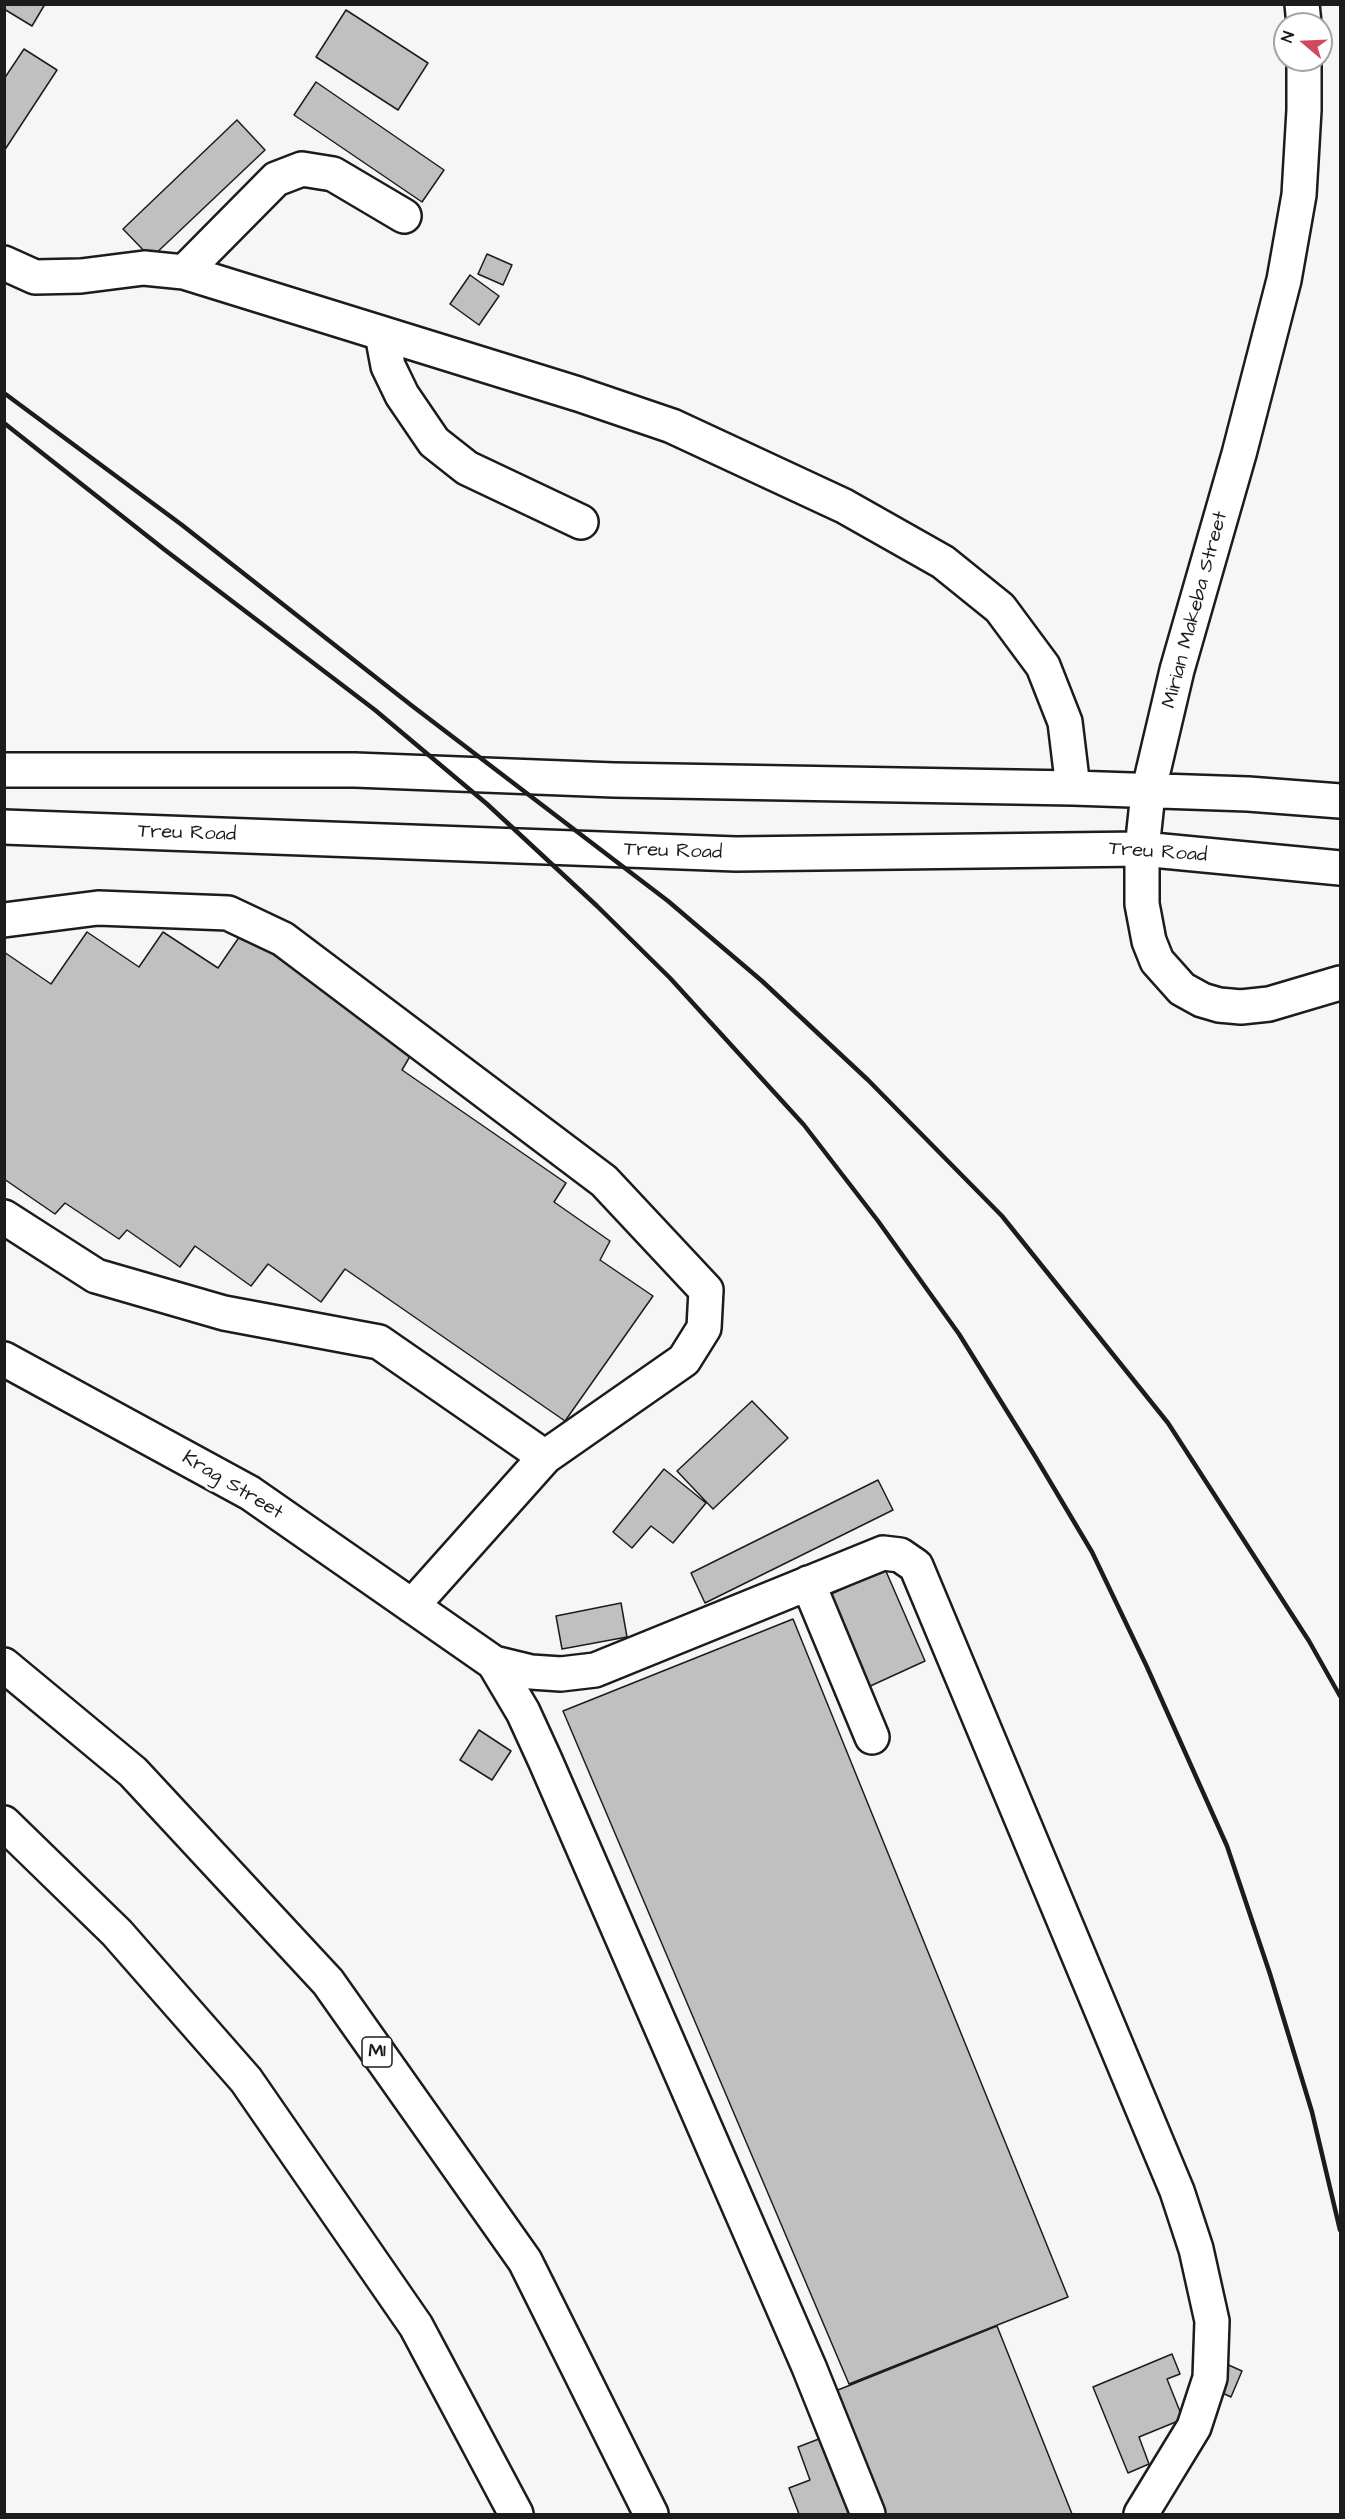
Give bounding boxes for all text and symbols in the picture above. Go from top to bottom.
north arrow [1273,12,1333,72]
text: N [1276,28,1300,45]
street label: Mirian Makeba Street [1158,509,1234,711]
street label: Treu Road [137,820,237,848]
street label: Treu Road [623,838,723,866]
street label: Treu Road [1108,838,1208,868]
street label: Krag Street [177,1447,287,1525]
road number: M1 [362,2037,392,2067]

